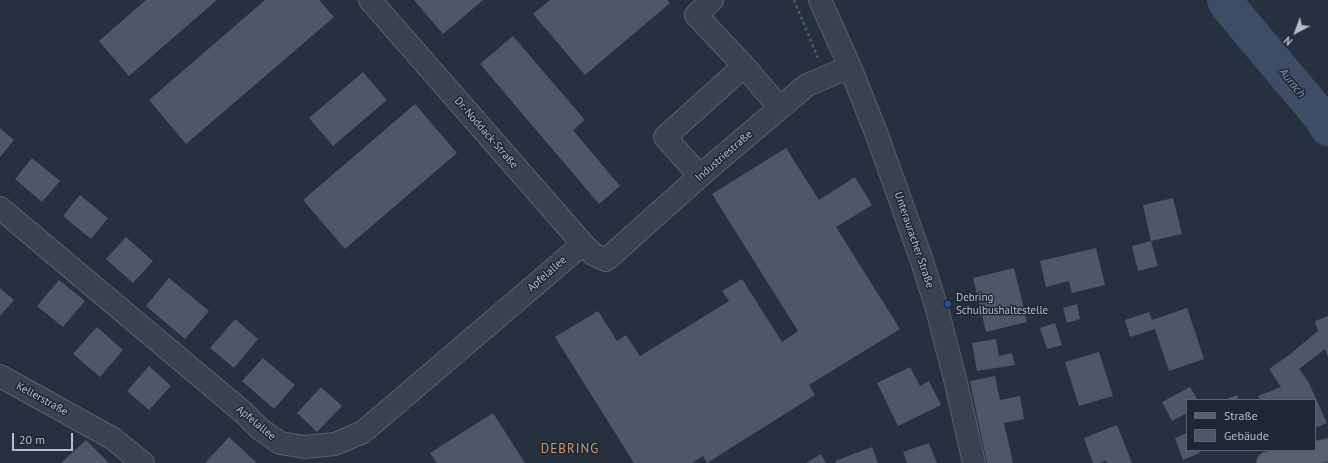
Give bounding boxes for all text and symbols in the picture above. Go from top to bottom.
north arrow [1276,12,1316,52]
text: N [1281,33,1295,49]
water label: Aurach [1276,65,1308,101]
street label: Dr.-Noddack-Straße [451,95,521,171]
street label: Industriestraße [693,128,755,184]
street label: Unterauracher Straße [891,190,937,290]
street label: Apfelallee [525,253,569,295]
place label: Debring Schulbushaltestelle [956,291,1048,317]
marker: Debring Schulbushaltestelle [943,299,953,309]
street label: Kellerstraße [14,379,70,419]
legend [1186,399,1316,451]
street label: Apfelallee [234,403,278,443]
text: Straße [1224,408,1258,423]
scale bar [14,425,75,451]
text: Gebäude [1224,428,1269,443]
text: 20 m [19,432,45,447]
district label: DEBRING [541,441,599,457]

